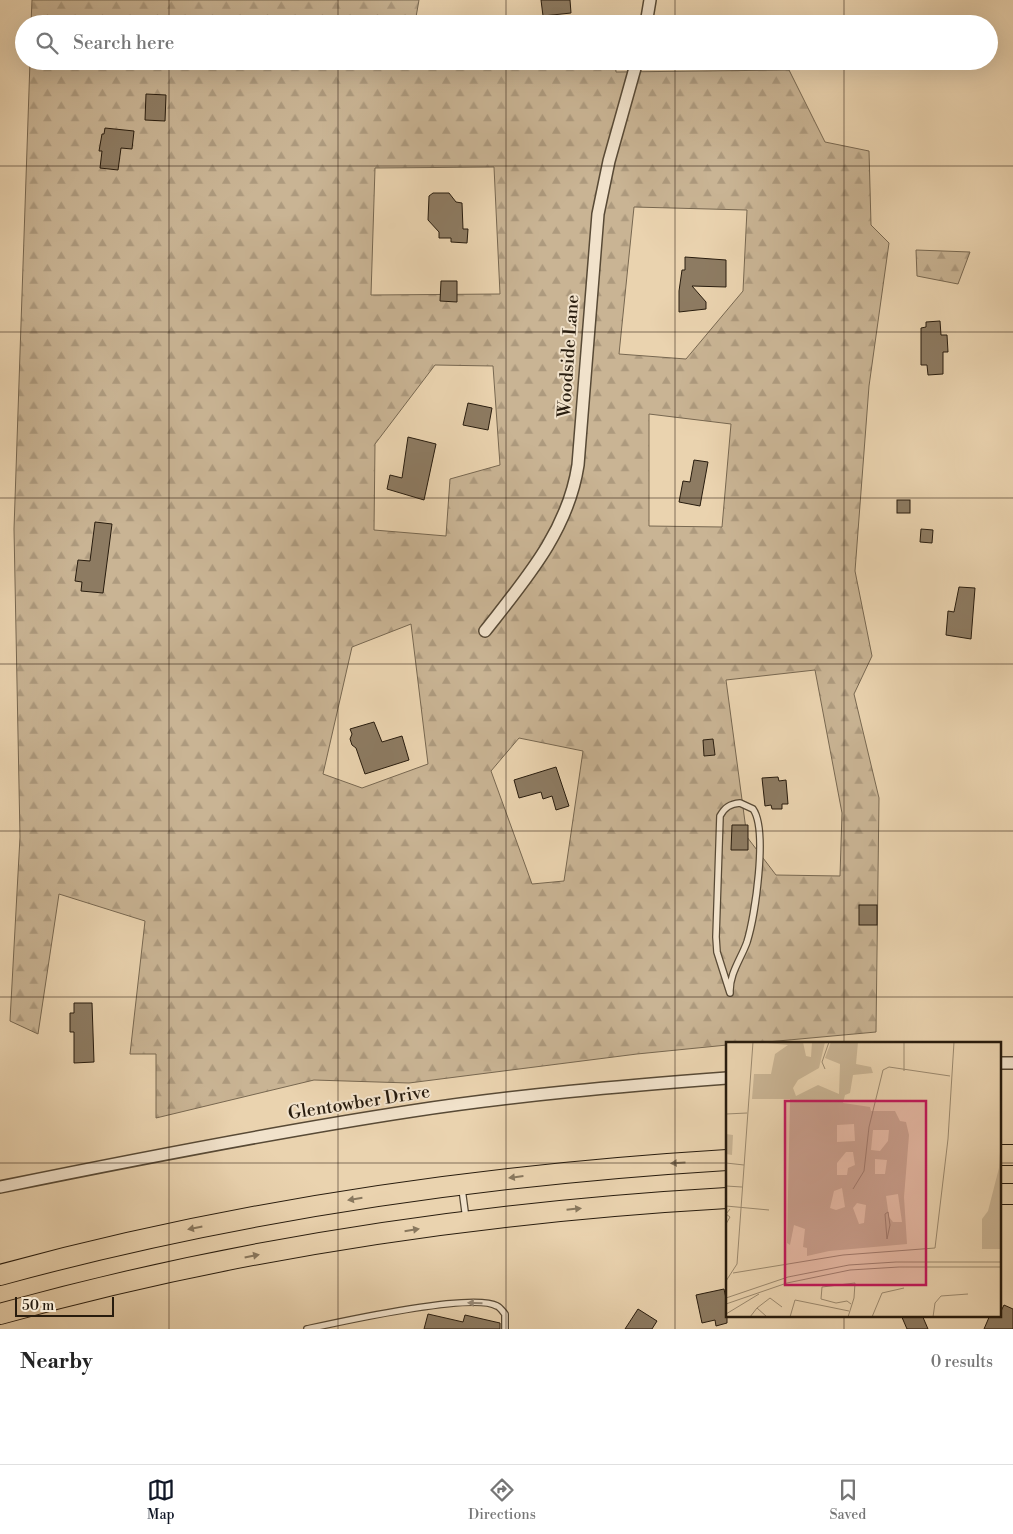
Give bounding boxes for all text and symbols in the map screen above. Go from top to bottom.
search box [15,15,998,70]
icon: search [33,29,61,57]
text: Search here [73,31,174,55]
street label: Woodside Lane [553,294,584,419]
inset map [726,1042,1000,1316]
street label: Glentowber Drive [286,1080,432,1125]
one-way arrow [670,1159,686,1167]
one-way arrow [508,1173,524,1181]
one-way arrow [347,1195,363,1203]
one-way arrow [566,1205,582,1213]
one-way arrow [187,1224,203,1232]
one-way arrow [405,1225,421,1233]
one-way arrow [245,1252,261,1260]
scale bar [15,1294,114,1317]
text: 50 m [22,1297,54,1315]
one-way arrow [467,1299,483,1307]
text: Nearby [20,1349,93,1375]
text: 0 results [931,1352,993,1372]
tab: Map [147,1476,175,1524]
tab: Directions [468,1476,536,1524]
tab: Saved [829,1476,866,1524]

